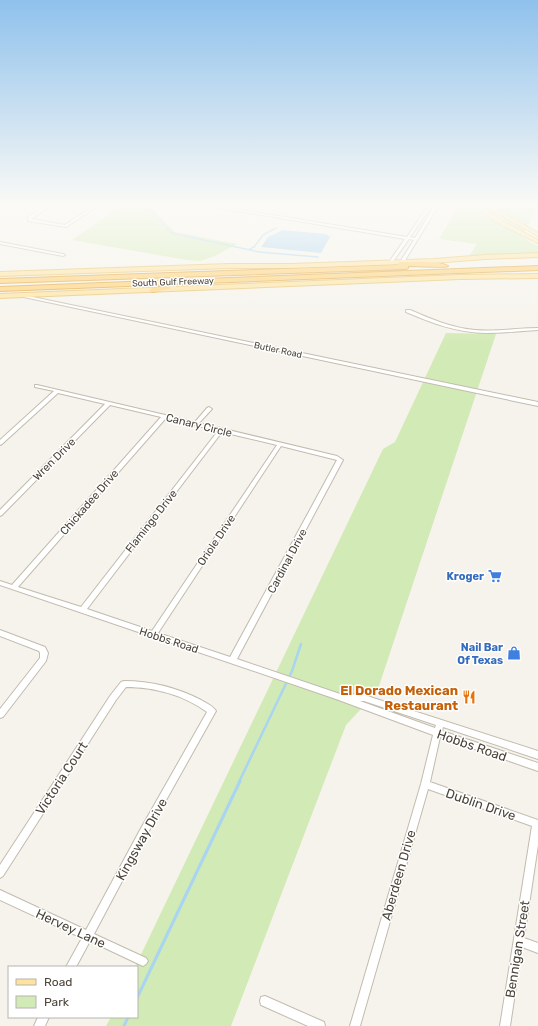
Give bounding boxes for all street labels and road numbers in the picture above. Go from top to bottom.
street label: South Gulf Freeway [132,276,214,288]
street label: Butler Road [253,340,303,360]
street label: Canary Circle [164,411,233,440]
street label: Wren Drive [30,435,78,483]
street label: Chickadee Drive [57,467,121,538]
street label: Flamingo Drive [123,487,180,555]
street label: Oriole Drive [195,512,238,568]
street label: Cardinal Drive [265,527,310,596]
street label: Hobbs Road [138,625,200,656]
street label: Hobbs Road [435,727,509,764]
street label: Victoria Court [32,739,91,817]
street label: Dublin Drive [444,785,518,823]
street label: Kingsway Drive [113,796,171,883]
street label: Aberdeen Drive [378,828,419,922]
street label: Bennigan Street [502,899,534,999]
street label: Hervey Lane [34,906,108,951]

